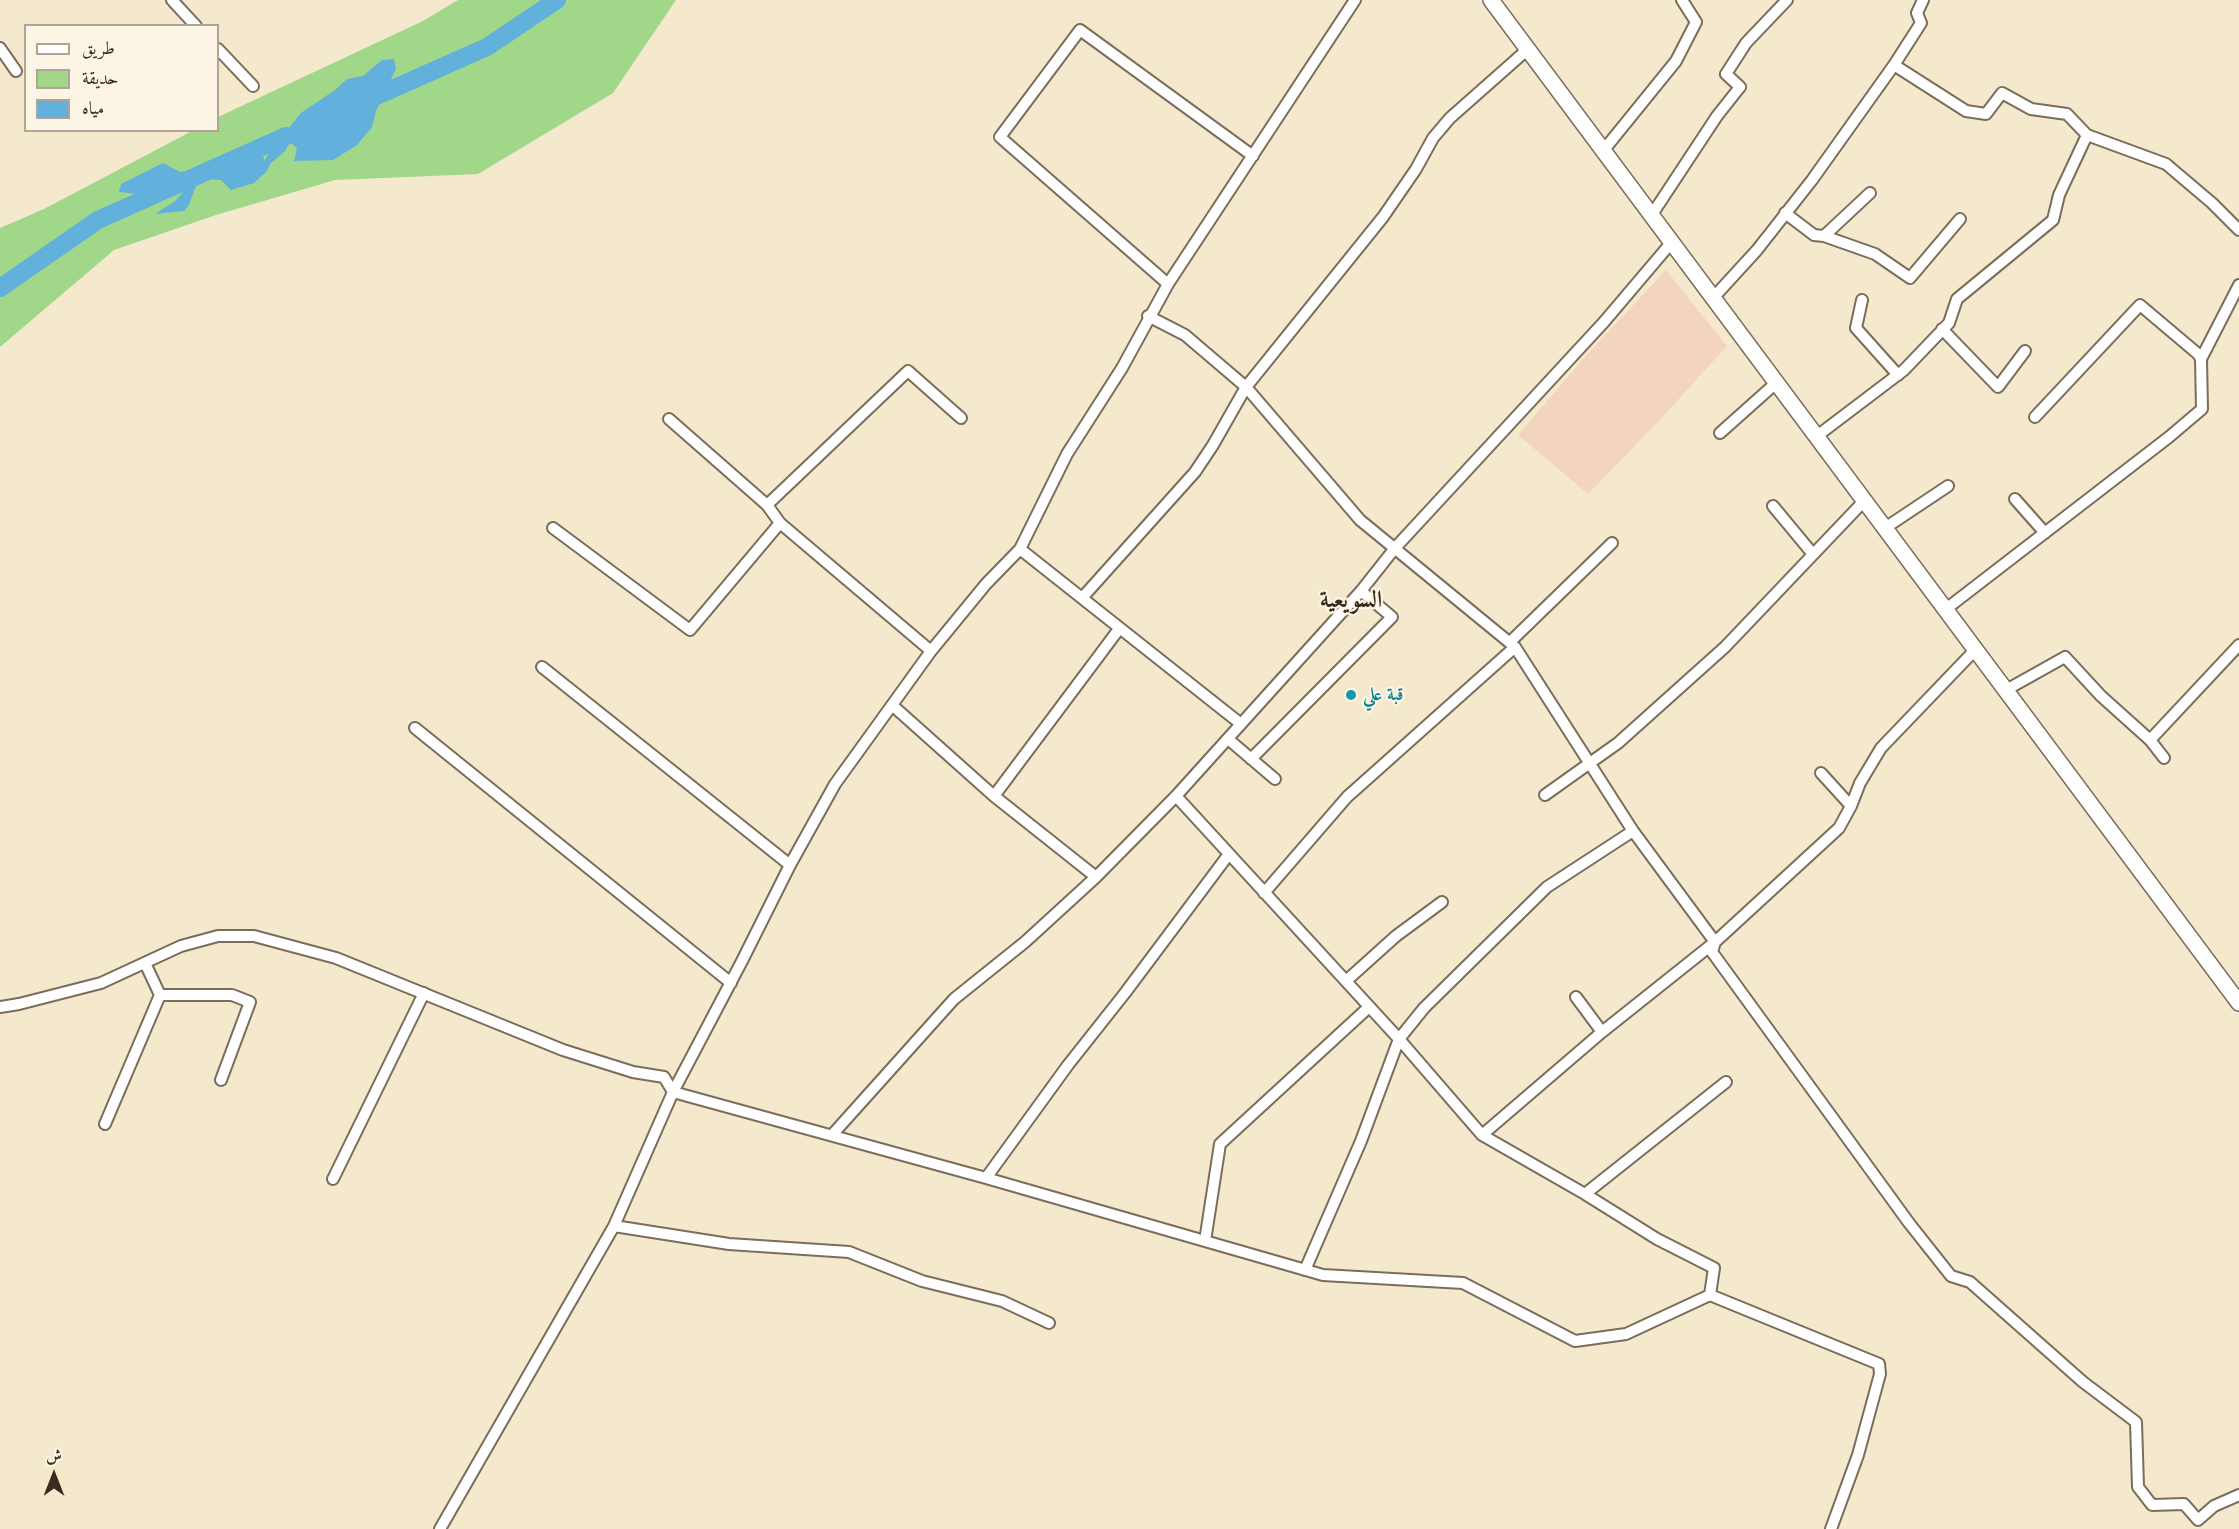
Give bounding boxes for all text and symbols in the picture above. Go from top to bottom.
legend [24,24,219,132]
text: طريق [82,40,115,58]
text: حديقة [82,70,118,88]
text: مياه [82,100,104,118]
district label: السويعية [1320,587,1382,615]
place label: قبة علي [1363,684,1404,706]
marker: قبة علي [1344,688,1358,702]
north arrow [24,1445,84,1505]
text: ش [46,1449,62,1465]

